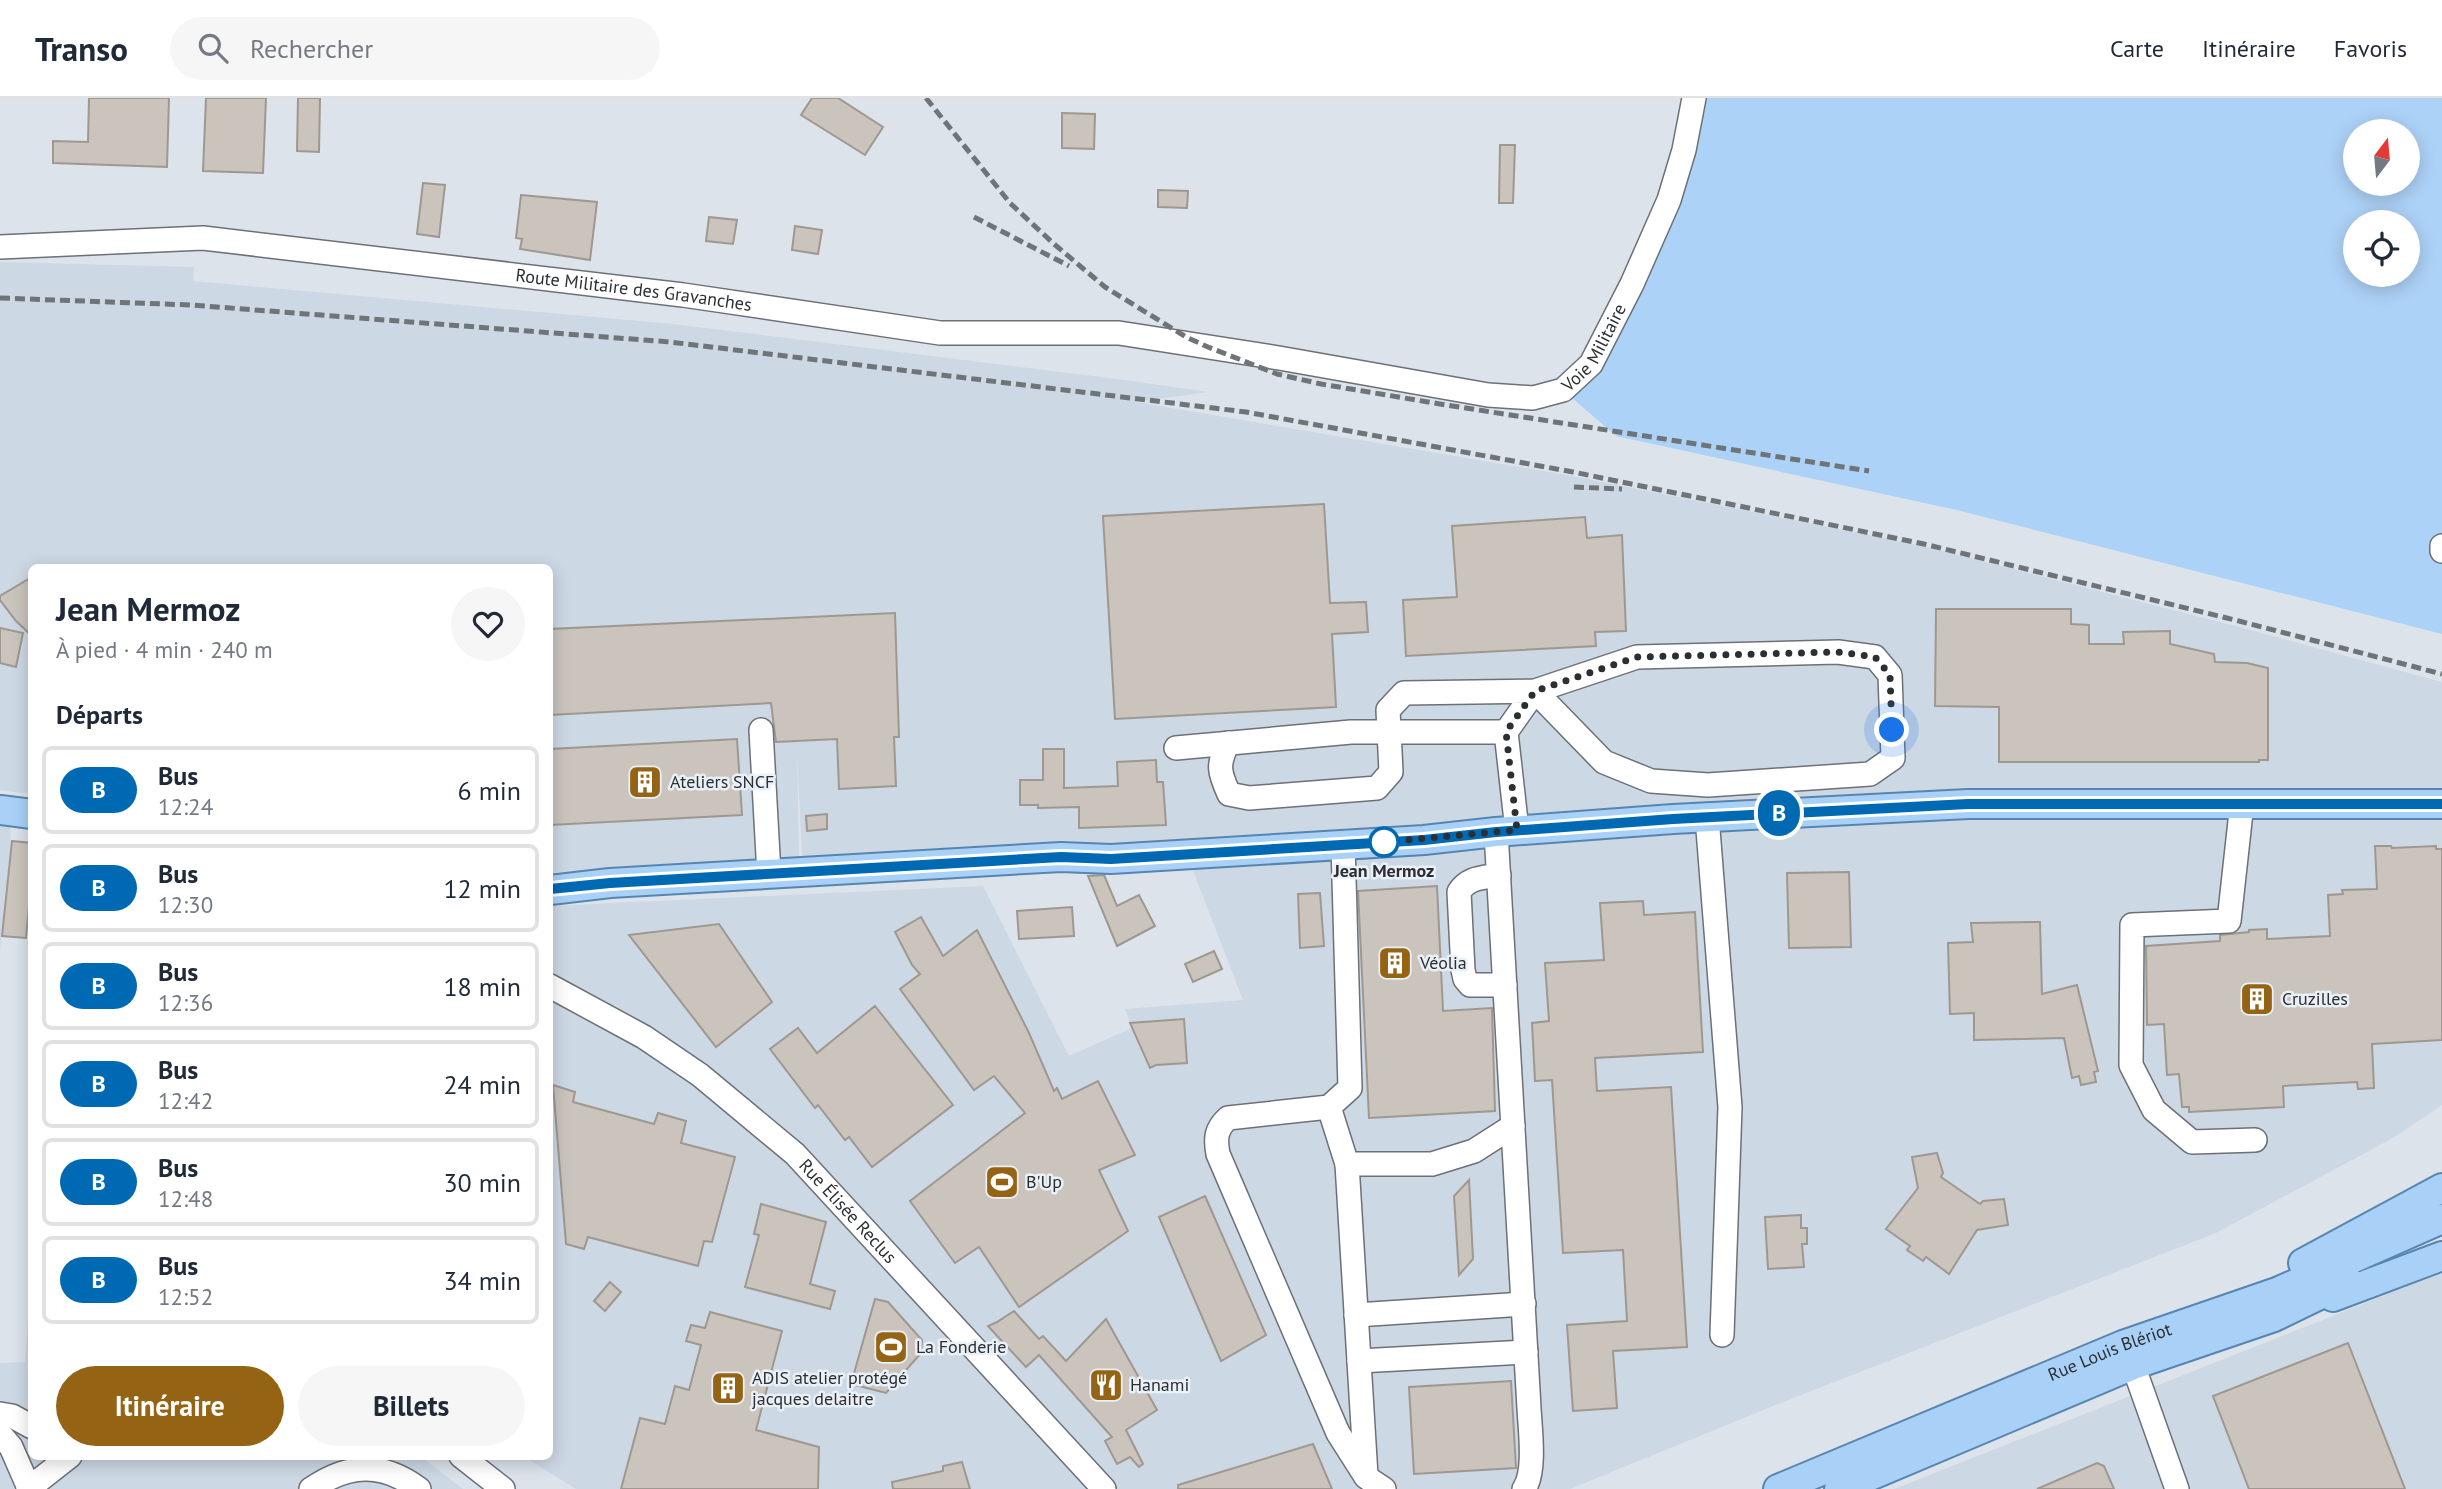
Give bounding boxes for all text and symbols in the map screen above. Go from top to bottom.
search box [170,17,660,80]
text: Transo [35,27,128,70]
icon: search [194,29,232,67]
text: Rechercher [250,32,373,65]
text: Carte [2110,33,2164,64]
text: Itinéraire [2202,33,2296,64]
text: Favoris [2334,33,2407,64]
north arrow [2343,119,2420,196]
map controls [2343,119,2420,287]
button: locate [2343,210,2420,287]
street label: Route Militaire des Gravanches [514,263,753,316]
street label: Voie Militaire [1556,300,1631,397]
text: Jean Mermoz [56,587,240,630]
button: heart [451,587,525,661]
text: À pied · 4 min · 240 m [56,635,273,664]
text: Départs [56,698,143,731]
your location [1874,712,1909,747]
text: Bus [158,759,198,792]
building icon: Ateliers SNCF [626,763,664,801]
place label: Ateliers SNCF [670,770,774,793]
text: B [91,774,106,805]
text: 6 min [458,774,521,807]
line badge: B [1756,790,1802,836]
text: 12:24 [158,792,213,821]
text: B [1772,797,1786,828]
marker: Jean Mermoz [1369,827,1399,857]
text: Bus [158,857,198,890]
place label: Jean Mermoz [1333,859,1434,882]
text: B [91,872,106,903]
text: 12 min [443,872,521,905]
text: 12:30 [158,890,213,919]
building icon: Véolia [1376,944,1414,982]
place label: Véolia [1419,951,1467,974]
text: Bus [158,955,198,988]
text: B [91,970,106,1001]
text: 18 min [443,970,521,1003]
building icon: Cruzilles [2238,980,2276,1018]
place label: Cruzilles [2282,987,2348,1010]
text: 12:36 [158,988,213,1017]
text: Bus [158,1053,198,1086]
text: B [91,1068,106,1099]
text: 24 min [443,1068,521,1101]
text: 12:42 [158,1086,213,1115]
text: Bus [158,1151,198,1184]
street label: Rue Élisée Reclus [794,1154,902,1268]
sports icon: B'Up [983,1163,1021,1201]
text: B [91,1166,106,1197]
text: 30 min [443,1166,521,1199]
place label: B'Up [1026,1170,1062,1193]
text: 12:48 [158,1184,213,1213]
text: Bus [158,1249,198,1282]
text: B [91,1264,106,1295]
text: 34 min [443,1264,521,1297]
text: 12:52 [158,1282,213,1311]
street label: Rue Louis Blériot [2044,1317,2174,1386]
sports icon: La Fonderie [872,1328,910,1366]
place label: La Fonderie [916,1335,1006,1358]
button: Itinéraire [56,1366,284,1446]
button: Billets [298,1366,525,1446]
place label: ADIS atelier protégé jacques delaitre [752,1366,907,1410]
restaurant icon: Hanami [1087,1366,1125,1404]
building icon: ADIS atelier protégé jacques delaitre [709,1369,747,1407]
place label: Hanami [1130,1373,1189,1396]

